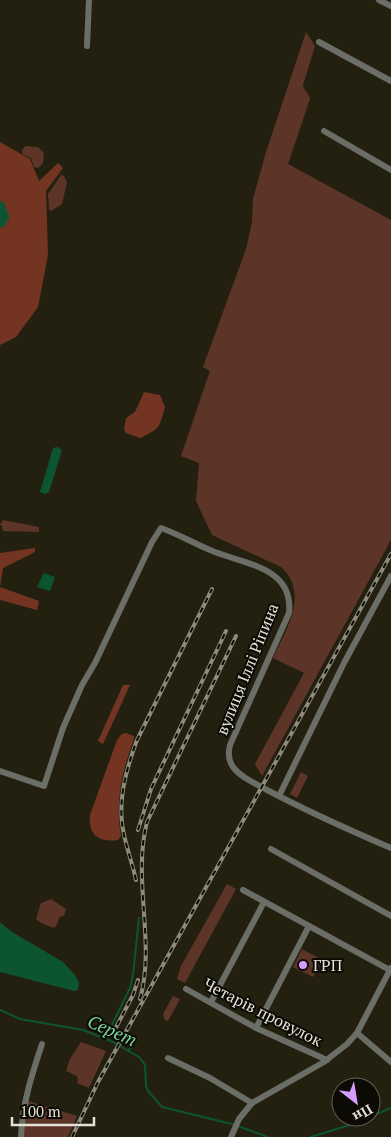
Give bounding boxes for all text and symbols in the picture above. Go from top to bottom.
street label: вулиця Іллі Ріпина [211,600,283,738]
place label: ГРП [313,954,343,976]
marker: ГРП [297,959,309,971]
street label: Четарів провулок [200,973,326,1052]
water label: Серет [84,1009,141,1052]
north arrow [331,1077,381,1127]
scale bar [12,1094,95,1126]
text: Пн [350,1100,376,1127]
text: 100 m [20,1101,61,1121]

